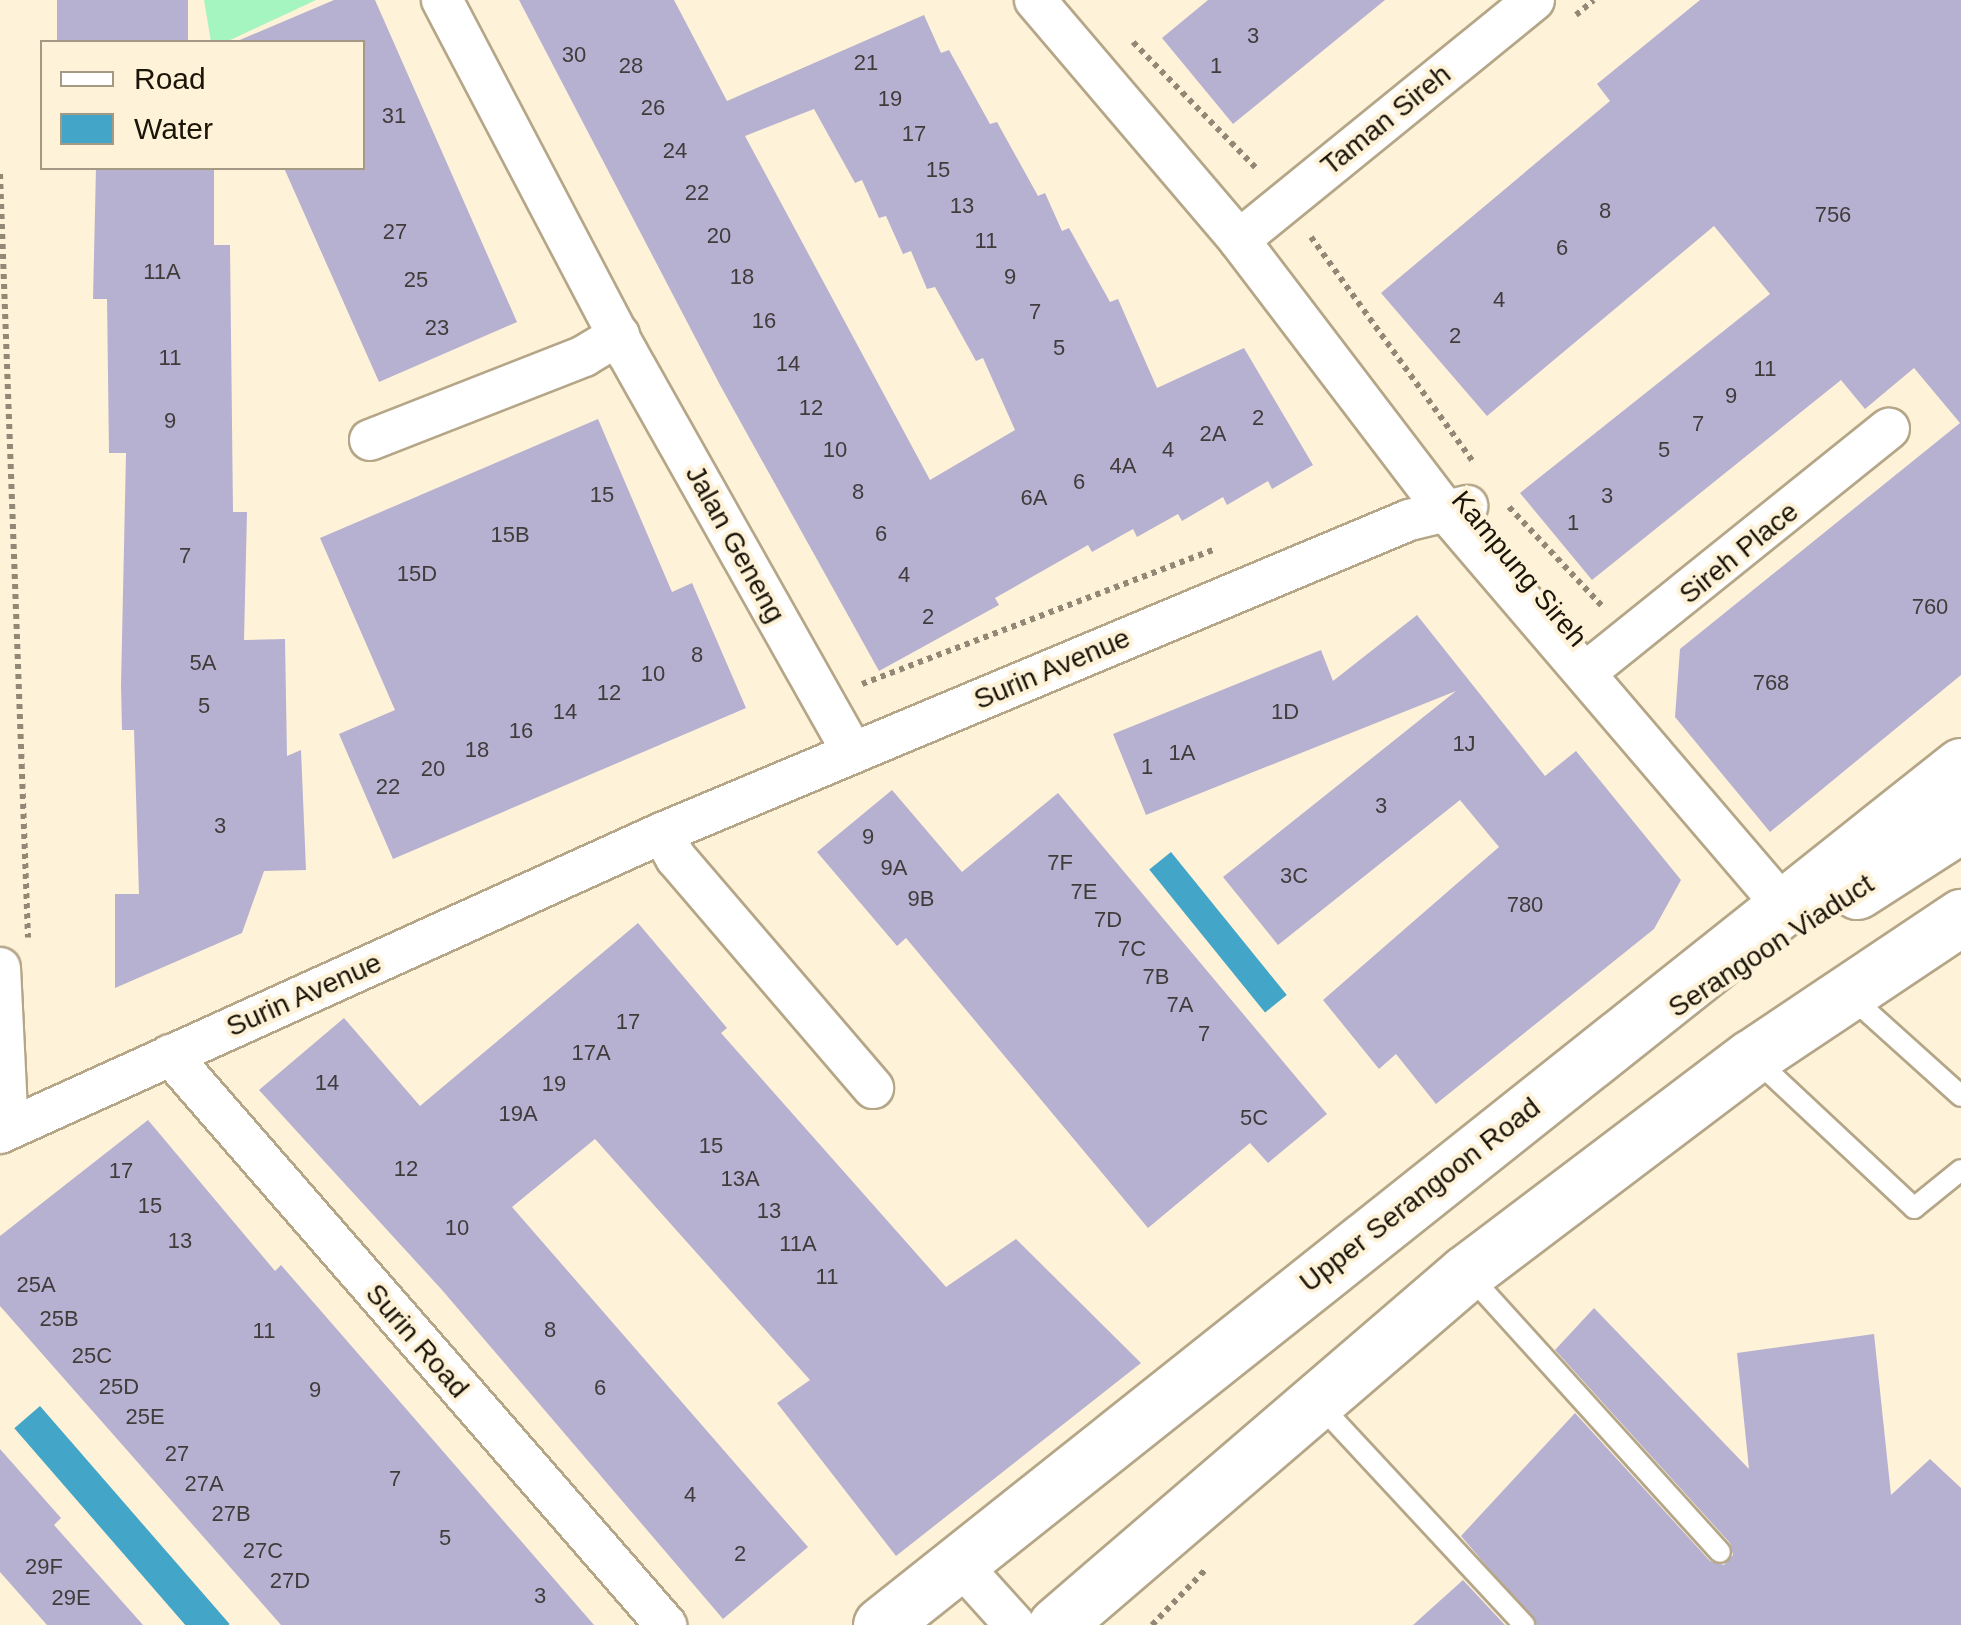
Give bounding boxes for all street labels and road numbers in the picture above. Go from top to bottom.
street label: Taman Sireh [1314,57,1458,183]
street label: Jalan Geneng [678,460,792,628]
street label: Kampung Sireh [1444,484,1594,654]
street label: Sireh Place [1673,495,1805,611]
street label: Surin Avenue [968,621,1136,717]
street label: Serangoon Viaduct [1662,867,1880,1025]
street label: Surin Avenue [221,946,387,1044]
street label: Upper Serangoon Road [1293,1091,1547,1299]
street label: Surin Road [358,1277,476,1405]

